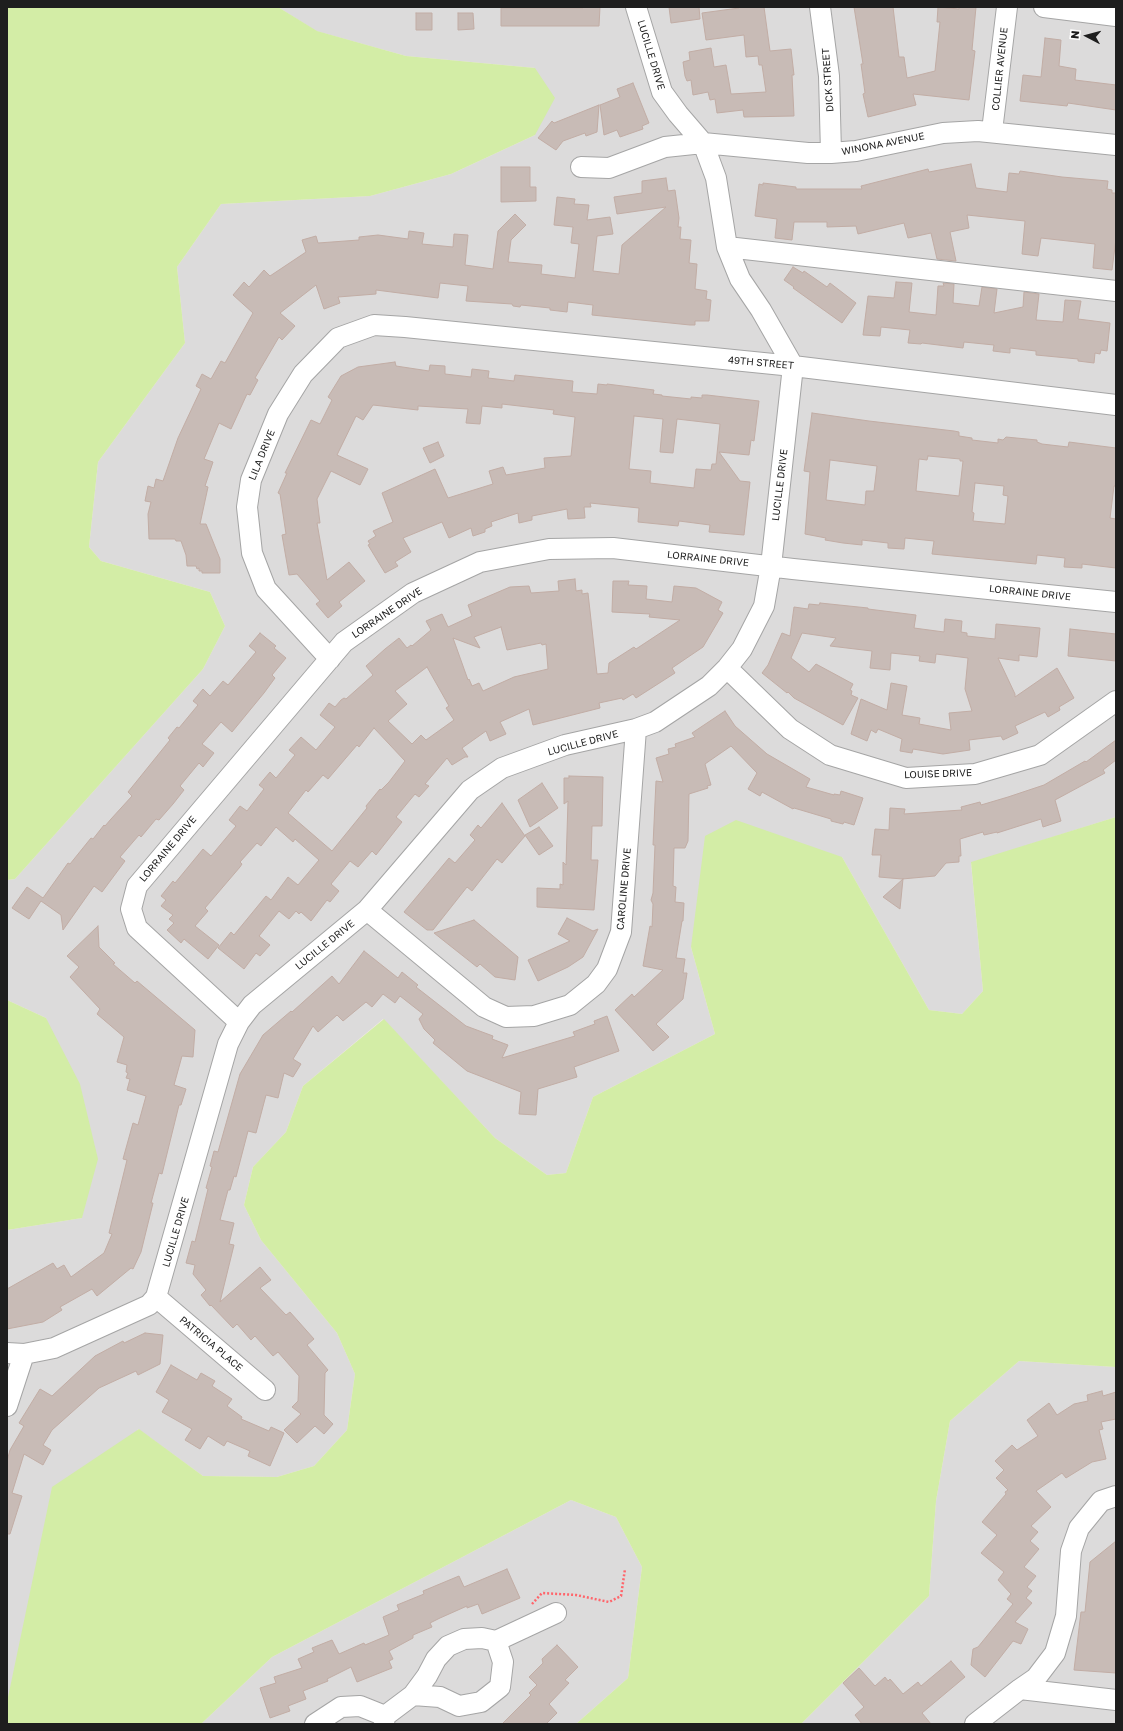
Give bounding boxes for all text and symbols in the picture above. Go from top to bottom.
north arrow [1067,16,1107,56]
street label: LUCILLE DRIVE [635,19,667,91]
street label: COLLIER AVENUE [990,27,1010,111]
text: N [1068,30,1081,40]
street label: DICK STREET [820,48,836,112]
street label: WINONA AVENUE [841,130,925,158]
street label: 49TH STREET [727,354,795,372]
street label: LILA DRIVE [246,428,278,482]
street label: LUCILLE DRIVE [770,448,790,522]
street label: LORRAINE DRIVE [667,549,749,569]
street label: LORRAINE DRIVE [989,583,1071,603]
street label: LORRAINE DRIVE [350,585,424,641]
street label: LUCILLE DRIVE [546,728,620,758]
street label: LOUISE DRIVE [904,767,972,781]
street label: LORRAINE DRIVE [137,814,199,884]
street label: CAROLINE DRIVE [614,847,634,931]
street label: LUCILLE DRIVE [293,918,357,972]
street label: LUCILLE DRIVE [160,1196,192,1268]
street label: PATRICIA PLACE [177,1314,245,1374]

